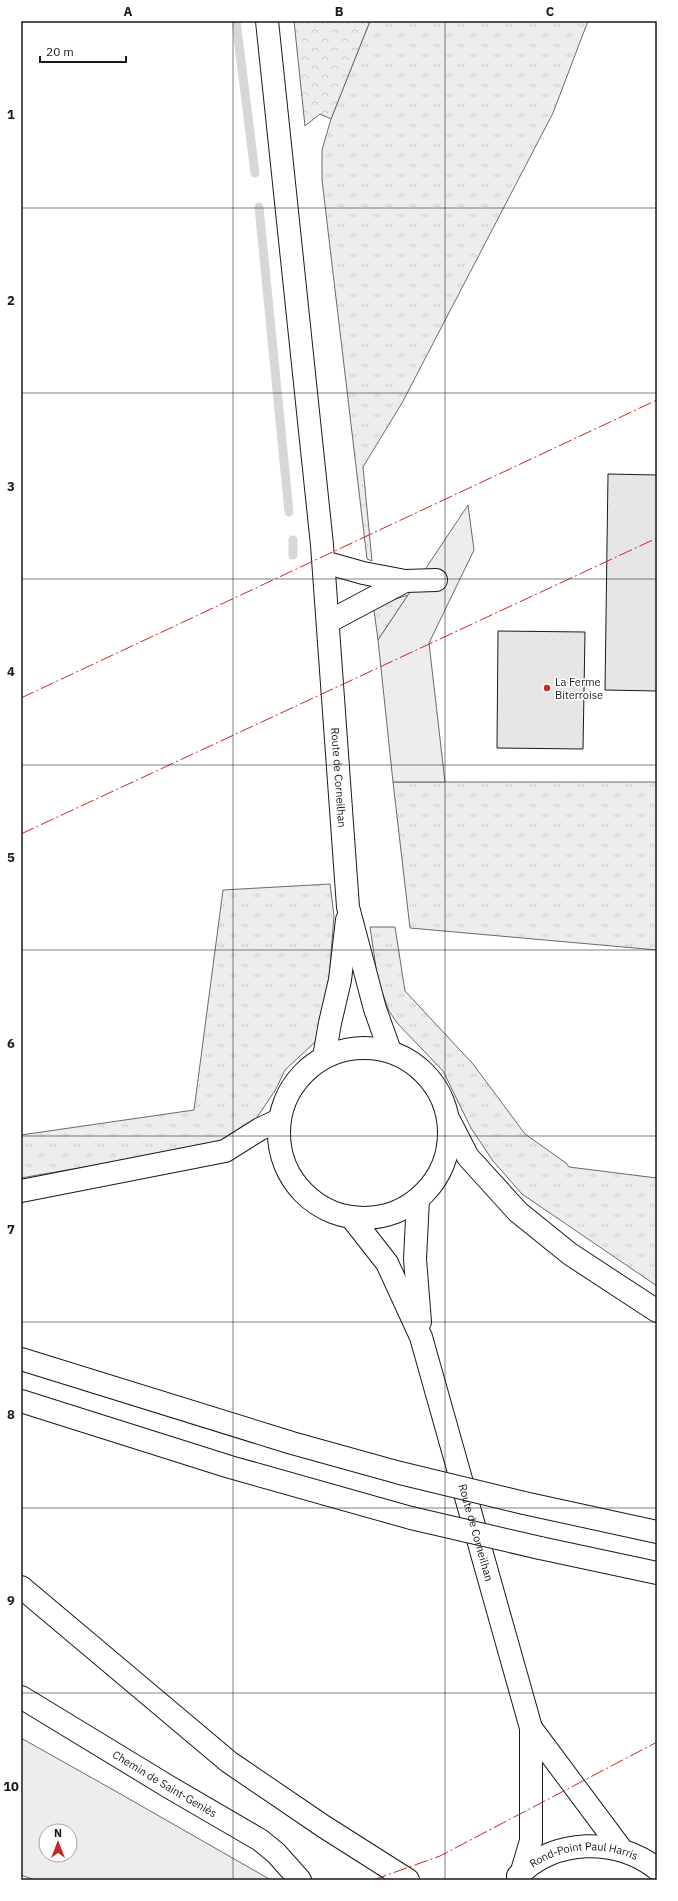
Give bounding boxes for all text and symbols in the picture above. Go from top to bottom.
text: A [124,3,133,20]
text: B [335,3,344,20]
text: C [546,3,555,20]
scale bar [40,38,126,64]
text: 20 m [46,44,74,59]
text: 1 [7,106,15,123]
text: 2 [7,292,15,309]
text: 3 [7,478,15,495]
text: 4 [7,663,15,680]
place label: La Ferme Biterroise [555,675,603,702]
marker: La Ferme Biterroise [542,683,552,693]
street label: Route de Corneilhan [328,727,349,828]
text: 5 [7,849,15,866]
text: 6 [7,1035,15,1052]
text: 7 [7,1221,15,1238]
text: 8 [7,1406,15,1423]
street label: Route de Corneilhan [456,1482,496,1583]
text: 9 [7,1592,15,1609]
street label: Chemin de Saint-Geniès [110,1747,219,1820]
text: 10 [3,1778,19,1795]
north arrow [38,1823,78,1863]
text: N [54,1826,62,1840]
street label: Rond-Point Paul Harris [527,1839,640,1871]

